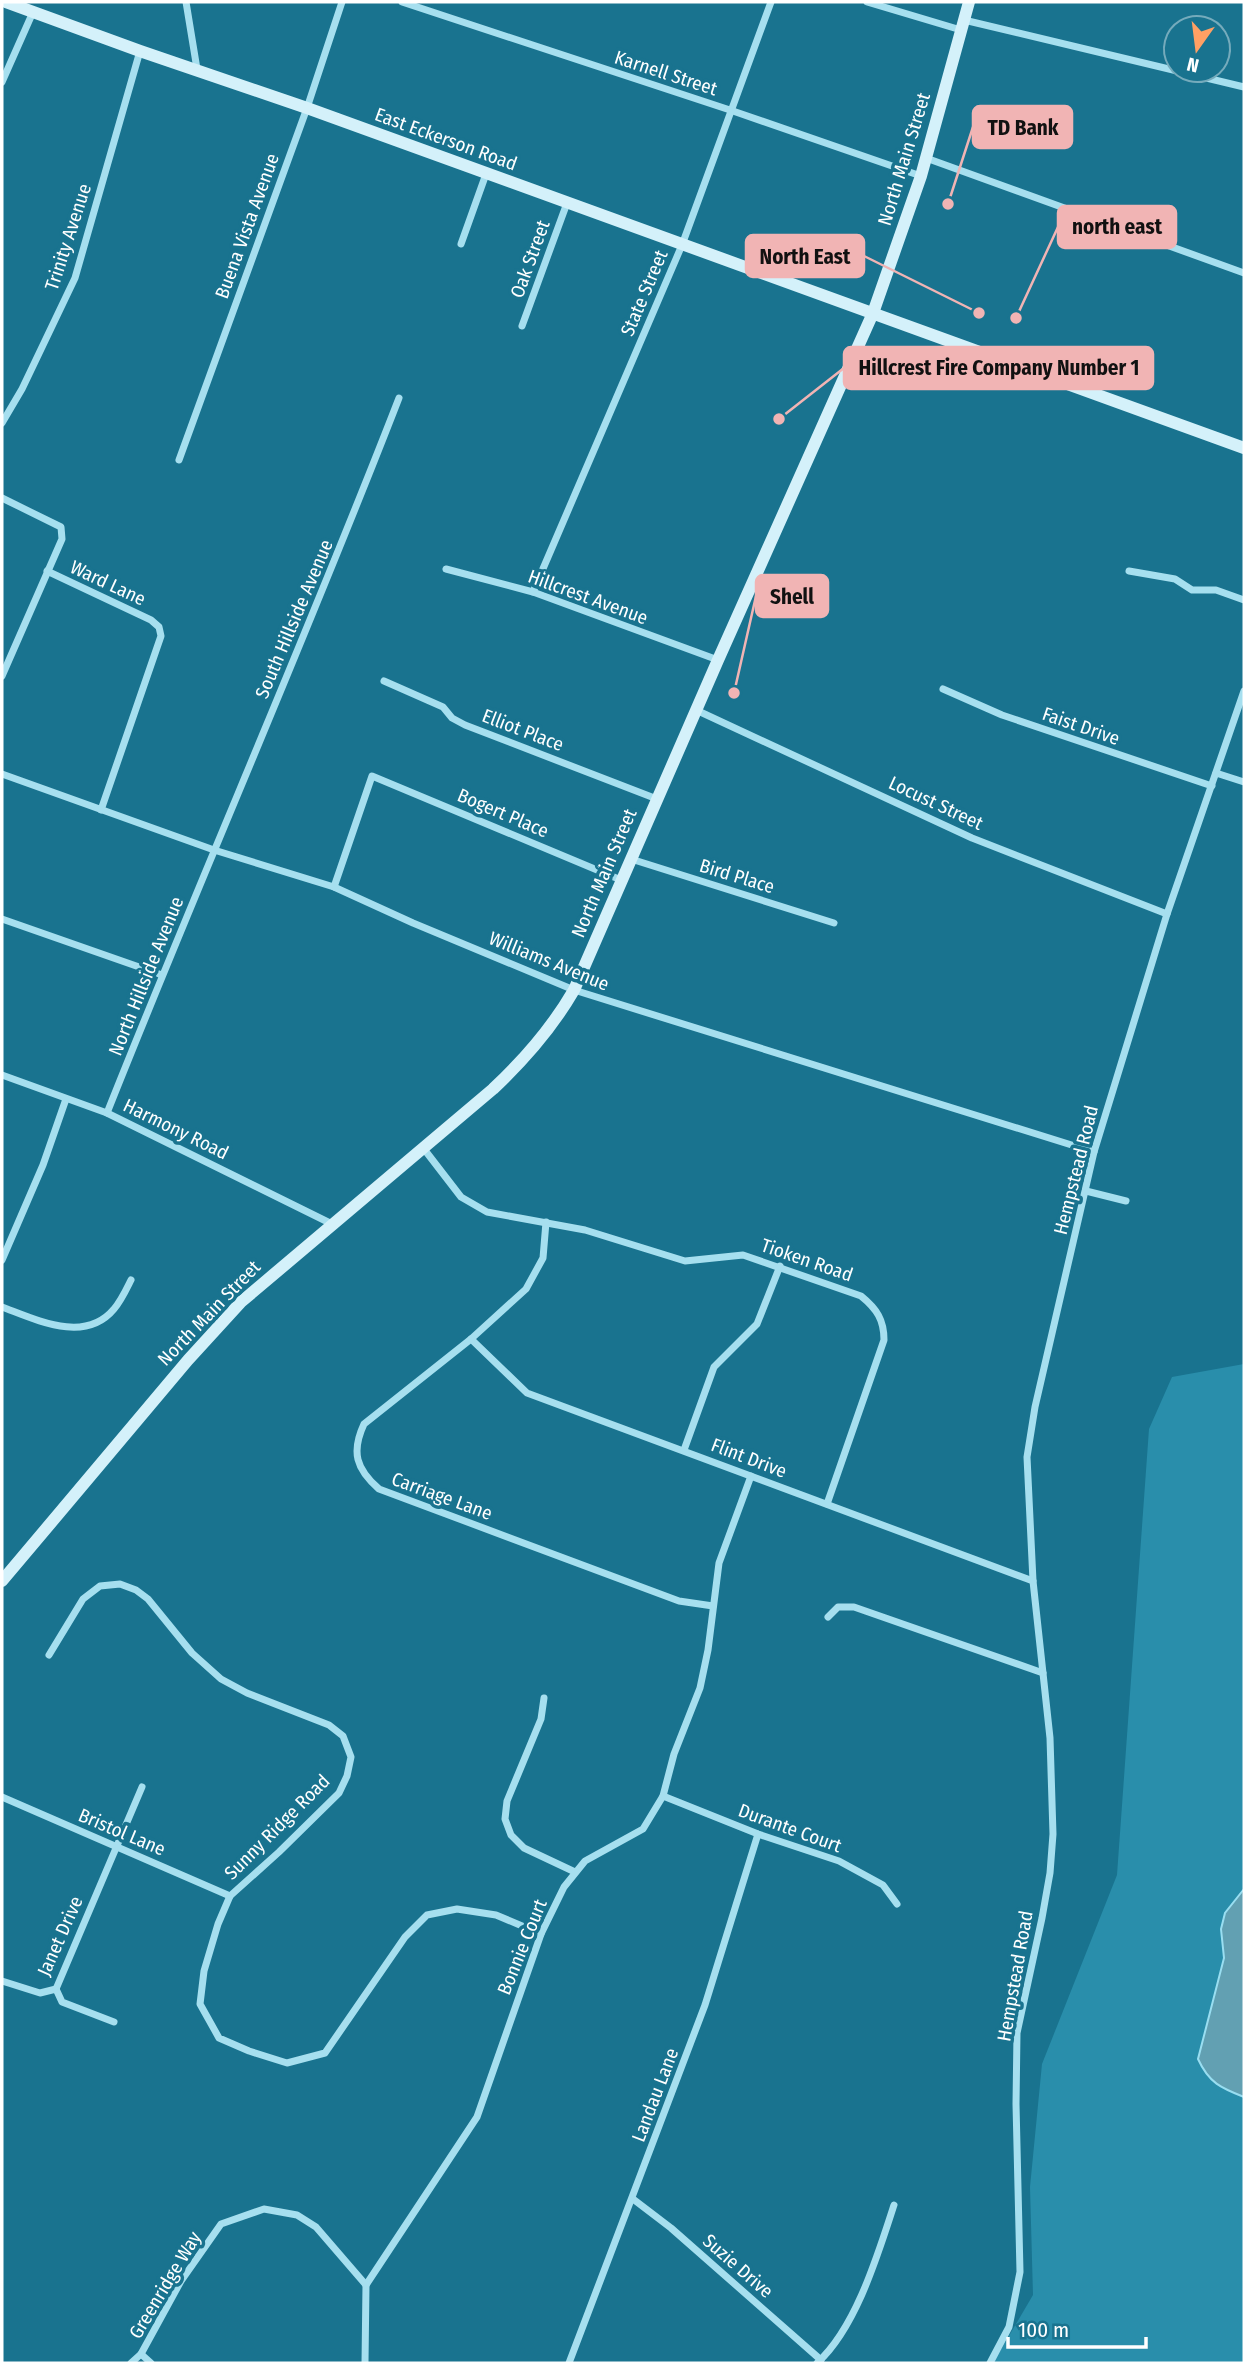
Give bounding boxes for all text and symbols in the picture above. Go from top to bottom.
north arrow [1162,14,1232,84]
street label: Karnell Street [612,46,721,101]
text: N [1185,52,1201,78]
street label: North Main Street [873,89,935,228]
street label: East Eckerson Road [372,103,520,175]
callout: TD Bank [973,106,1072,148]
text: TD Bank [987,115,1059,141]
street label: Buena Vista Avenue [210,150,284,302]
street label: Trinity Avenue [40,181,96,293]
callout: north east [1058,206,1176,248]
text: north east [1072,214,1163,240]
street label: Oak Street [505,216,555,301]
callout: North East [746,235,864,277]
text: North East [760,244,851,270]
street label: State Street [616,246,673,340]
callout: Hillcrest Fire Company Number 1 [844,347,1153,389]
text: Hillcrest Fire Company Number 1 [859,355,1139,381]
street label: South Hillside Avenue [250,536,338,702]
street label: Ward Lane [67,556,149,610]
street label: Hillcrest Avenue [525,565,651,629]
callout: Shell [756,575,828,617]
text: Shell [770,584,814,610]
street label: Faist Drive [1039,702,1123,750]
street label: Elliot Place [479,704,567,756]
street label: Locust Street [885,771,988,835]
street label: Bogert Place [454,783,552,843]
street label: North Main Street [567,804,642,941]
street label: Bird Place [697,854,777,898]
street label: North Hillside Avenue [104,893,188,1059]
street label: Williams Avenue [486,926,612,996]
street label: Harmony Road [120,1094,232,1164]
street label: Hempstead Road [1049,1103,1103,1237]
street label: Tioken Road [758,1234,856,1286]
street label: North Main Street [153,1255,266,1370]
street label: Flint Drive [708,1433,790,1483]
street label: Carriage Lane [389,1467,495,1525]
street label: Sunny Ridge Road [220,1770,334,1884]
street label: Durante Court [735,1799,845,1858]
street label: Bristol Lane [75,1803,169,1861]
street label: Janet Drive [32,1893,88,1979]
street label: Bonnie Court [492,1895,552,1998]
street label: Hempstead Road [992,1909,1038,2043]
street label: Landau Lane [627,2045,683,2145]
street label: Greenridge Way [124,2227,206,2343]
street label: Suzie Drive [698,2229,778,2303]
scale bar [1008,2306,1146,2350]
text: 100 m [1018,2317,1069,2343]

